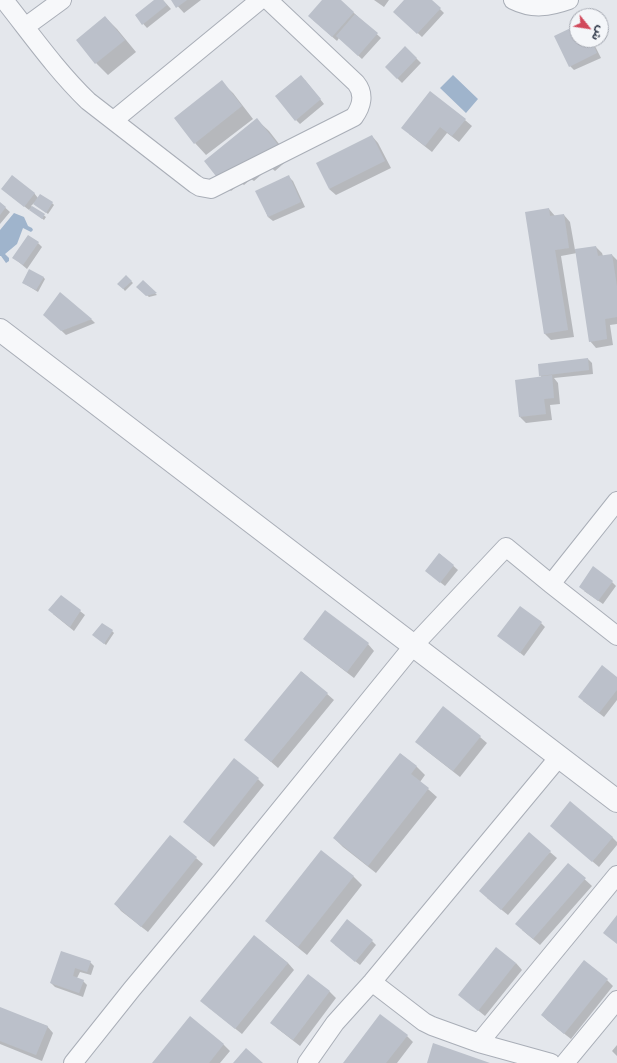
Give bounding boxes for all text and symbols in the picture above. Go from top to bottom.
north arrow [569,8,609,48]
text: ش [589,23,608,44]

